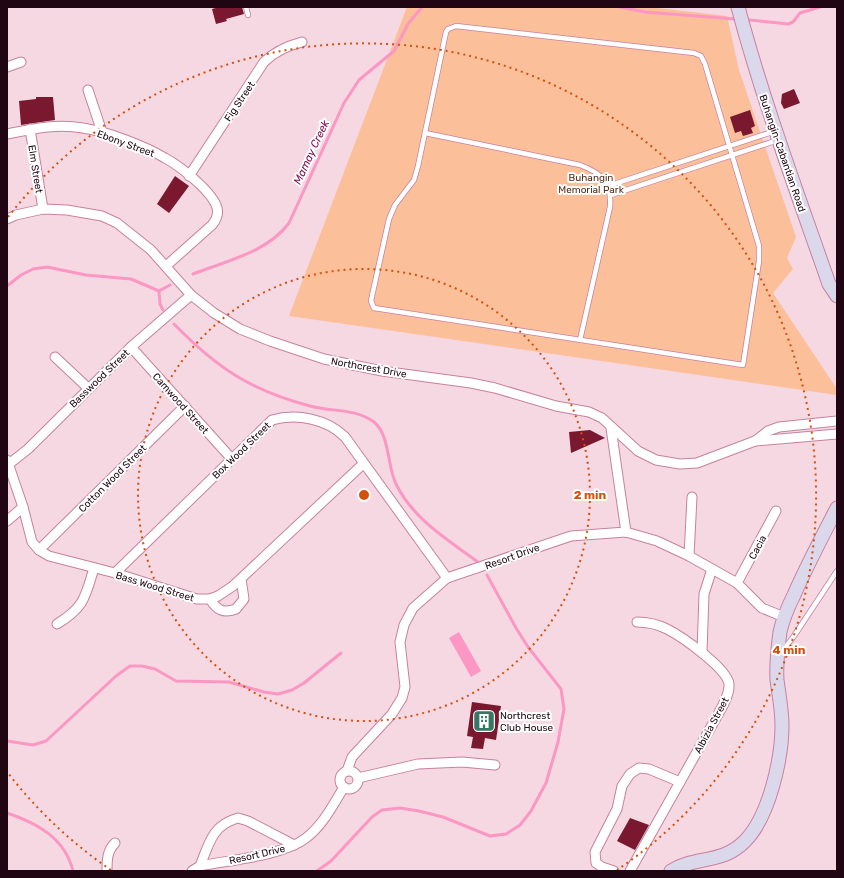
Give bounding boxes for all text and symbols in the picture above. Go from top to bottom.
street label: Fig Street [222,79,258,124]
street label: Buhangin-Cabantian Road [756,93,808,214]
water label: Mamay Creek [291,118,332,186]
street label: Ebony Street [95,128,156,160]
street label: Elm Street [25,144,45,194]
park label: Buhangin Memorial Park [558,172,625,196]
street label: Basswood Street [67,347,132,410]
street label: Northcrest Drive [330,355,408,381]
street label: Camwood Street [150,371,211,437]
street label: Box Wood Street [210,420,273,482]
street label: Cotton Wood Street [76,442,149,515]
centre of rings [357,488,371,502]
text: 2 min [574,488,607,502]
street label: Cacia [747,533,769,562]
street label: Resort Drive [483,541,542,572]
street label: Bass Wood Street [114,569,195,605]
text: 4 min [773,643,806,657]
street label: Albizia Street [692,695,732,756]
building icon: Northcrest Club House [471,708,497,734]
place label: Northcrest Club House [500,710,554,734]
street label: Resort Drive [228,843,287,867]

